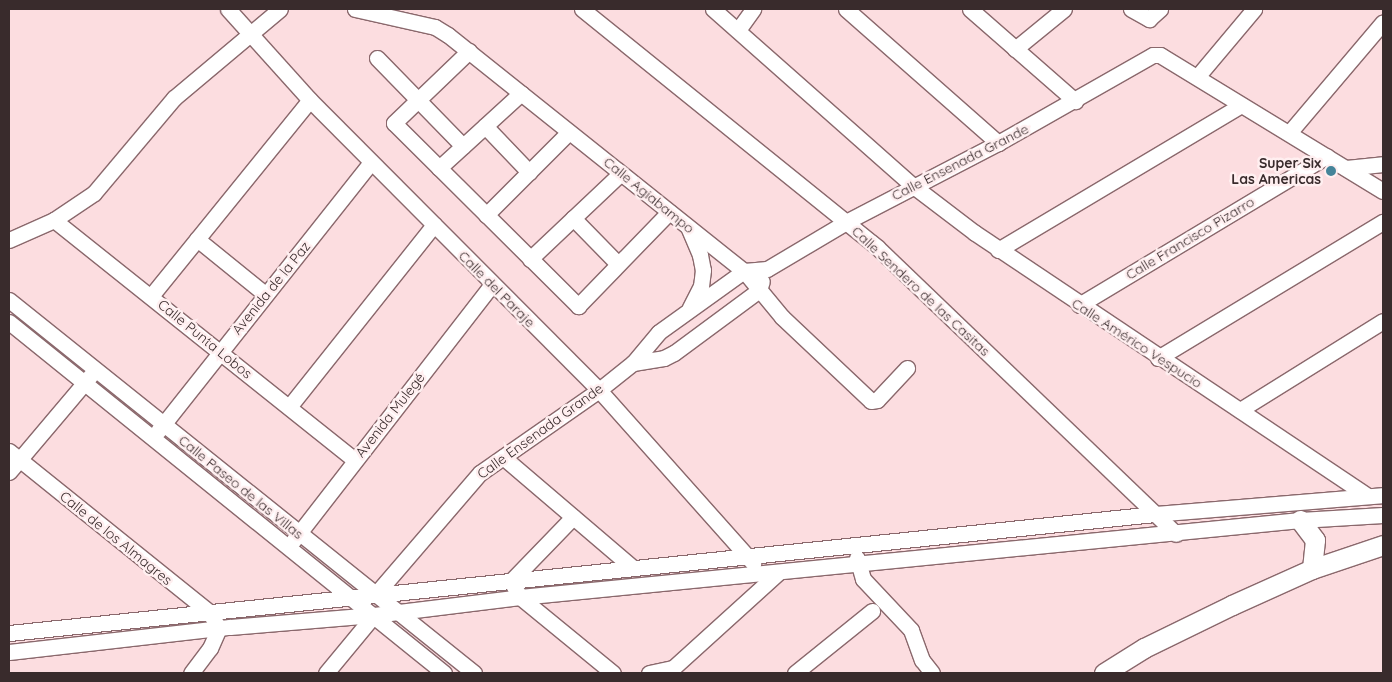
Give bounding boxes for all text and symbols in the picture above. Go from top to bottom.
street label: Calle Ensenada Grande [889,120,1031,204]
street label: Calle Agiabampo [600,153,698,237]
place label: Super Six Las Americas [1231,155,1321,188]
marker: Super Six Las Americas [1325,165,1337,177]
street label: Calle Francisco Pizarro [1123,193,1257,283]
street label: Calle Sendero de las Casitas [849,223,993,359]
street label: Avenida de la Paz [228,238,314,338]
street label: Calle del Paraje [455,247,539,331]
street label: Calle Américo Vespucio [1069,295,1205,391]
street label: Calle Punta Lobos [154,296,256,382]
street label: Avenida Mulegé [352,369,428,461]
street label: Calle Ensenada Grande [474,380,606,482]
street label: Calle Paseo de las Villas [175,432,307,542]
street label: Calle de los Almagres [56,488,176,588]

